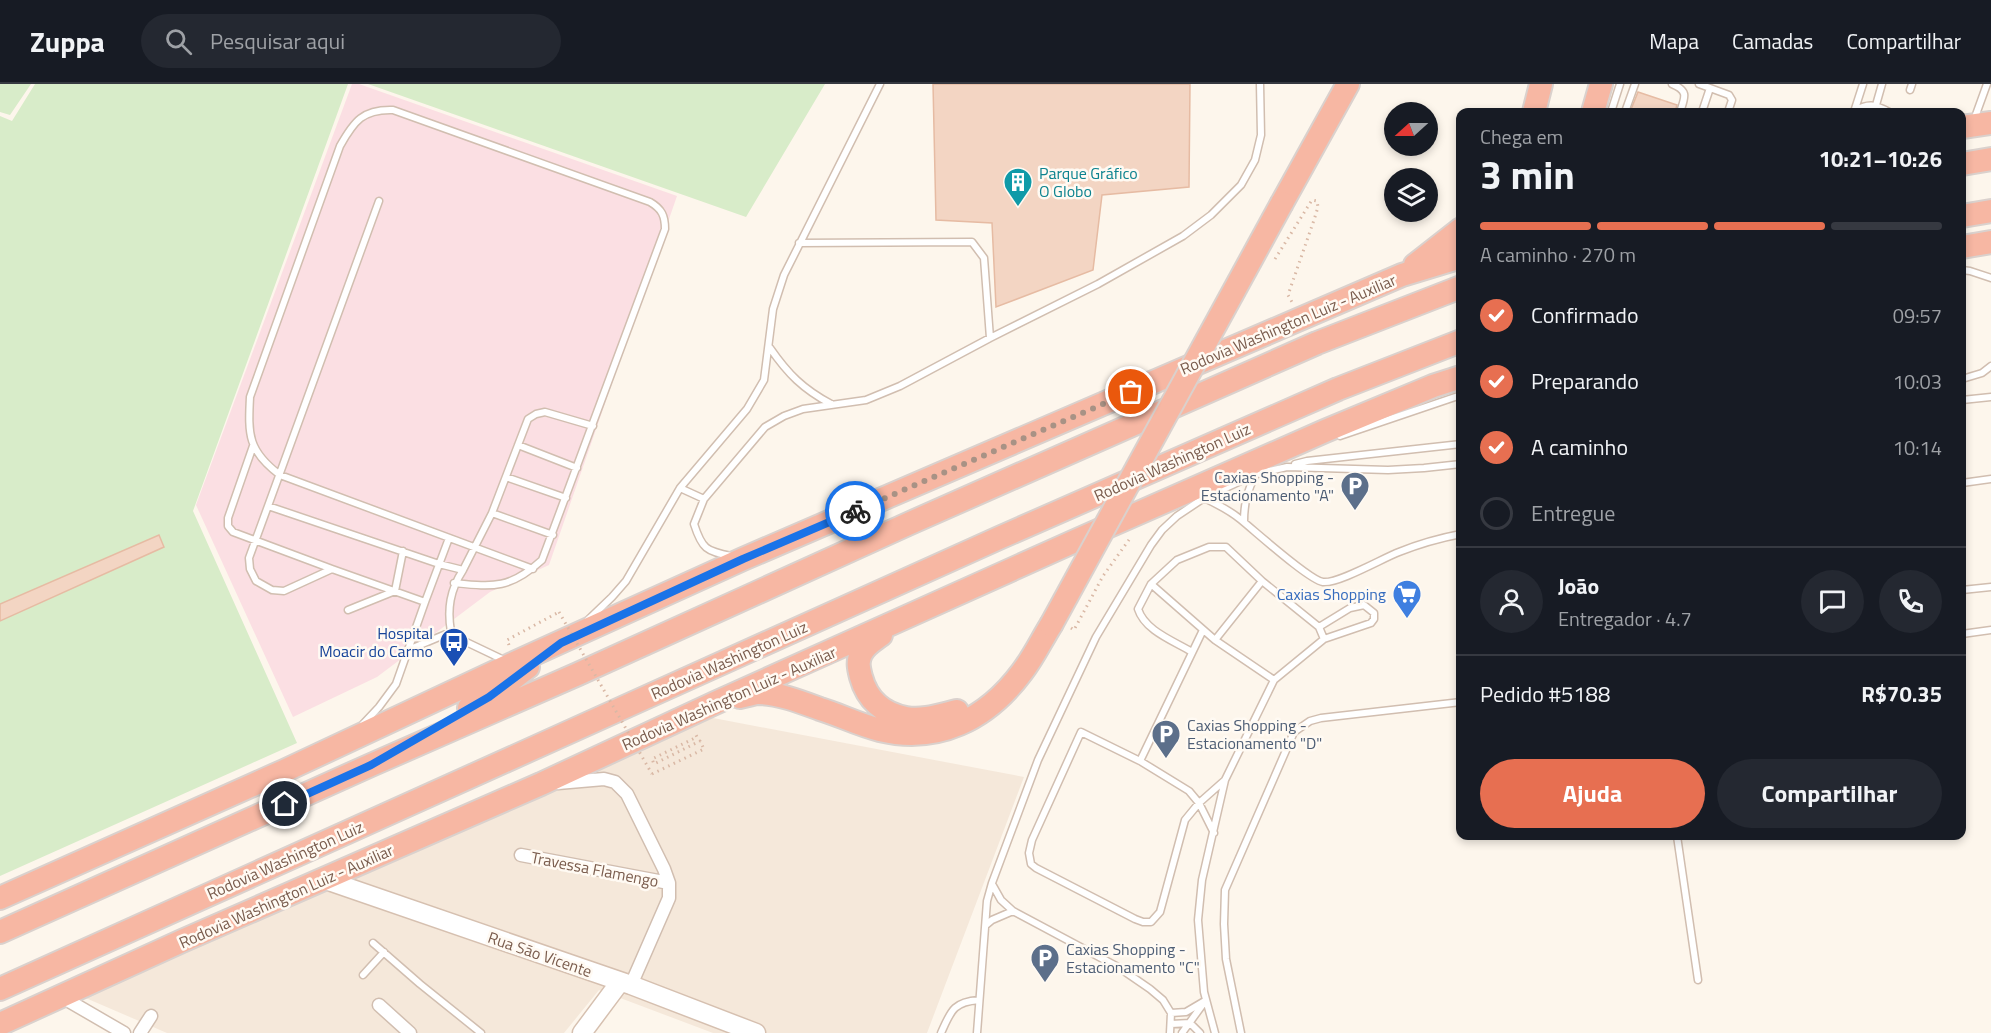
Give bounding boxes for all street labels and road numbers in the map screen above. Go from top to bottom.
street label: Rodovia Washington Luiz - Auxiliar [1176,267,1400,380]
street label: Rodovia Washington Luiz [1090,417,1254,507]
street label: Rodovia Washington Luiz [647,615,811,705]
street label: Rodovia Washington Luiz - Auxiliar [618,640,841,756]
street label: Rodovia Washington Luiz [203,815,367,905]
street label: Rodovia Washington Luiz - Auxiliar [175,838,398,954]
street label: Travessa Flamengo [529,845,661,893]
street label: Rua Sāo Vicente [485,925,595,983]

